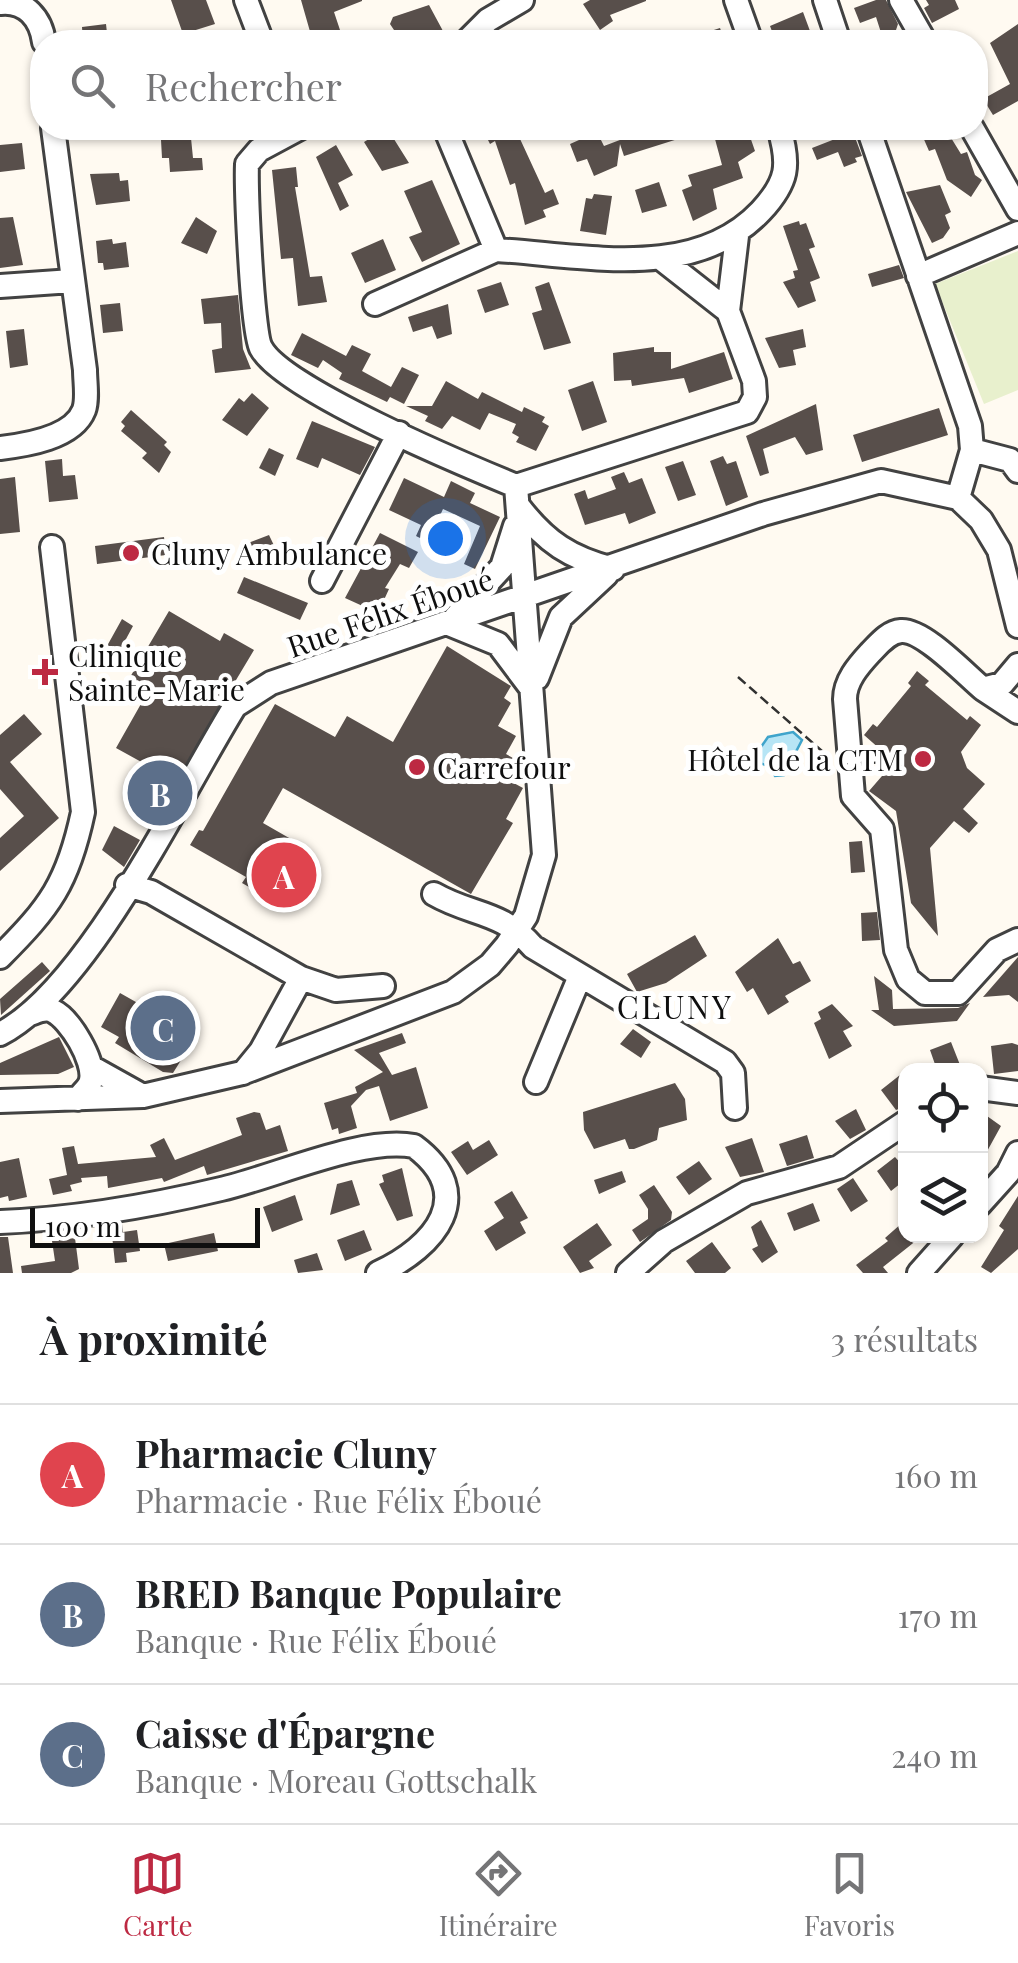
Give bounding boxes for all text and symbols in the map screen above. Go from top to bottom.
search box [30,30,988,140]
icon: search [65,58,120,113]
text: Rechercher [145,60,342,111]
your location [420,513,471,564]
place label: Cluny Ambulance [151,533,387,573]
marker: Cluny Ambulance [120,542,142,564]
street label: Rue Félix Éboué [282,558,498,666]
place label: Clinique Sainte-Marie [68,635,245,709]
marker: Clinique Sainte-Marie [32,659,58,685]
place label: Hôtel de la CTM [687,739,903,779]
place label: Carrefour [437,747,571,787]
marker: Hôtel de la CTM [912,748,934,770]
pin: B [128,756,192,830]
marker: Carrefour [406,756,428,778]
pin: A [252,838,316,912]
district label: CLUNY [617,984,733,1027]
pin: C [130,990,196,1066]
map controls [898,1063,988,1243]
button: locate [898,1063,988,1153]
button: layers [898,1153,988,1243]
scale bar [30,1203,260,1248]
text: 100 m [45,1207,121,1244]
text: À proximité [40,1310,268,1366]
text: 3 résultats [831,1317,978,1360]
text: Pharmacie Cluny [135,1427,437,1478]
text: A [62,1453,83,1496]
text: 160 m [894,1453,978,1496]
text: Pharmacie · Rue Félix Éboué [135,1478,542,1521]
text: BRED Banque Populaire [135,1567,562,1618]
text: B [62,1593,83,1636]
text: 170 m [898,1593,978,1636]
text: Banque · Rue Félix Éboué [135,1618,497,1661]
text: Caisse d'Épargne [135,1707,435,1758]
text: C [61,1733,84,1776]
text: 240 m [891,1733,978,1776]
text: Banque · Moreau Gottschalk [135,1758,537,1801]
tab: Carte [123,1846,193,1943]
tab: Itinéraire [439,1846,558,1943]
tab: Favoris [804,1846,895,1943]

